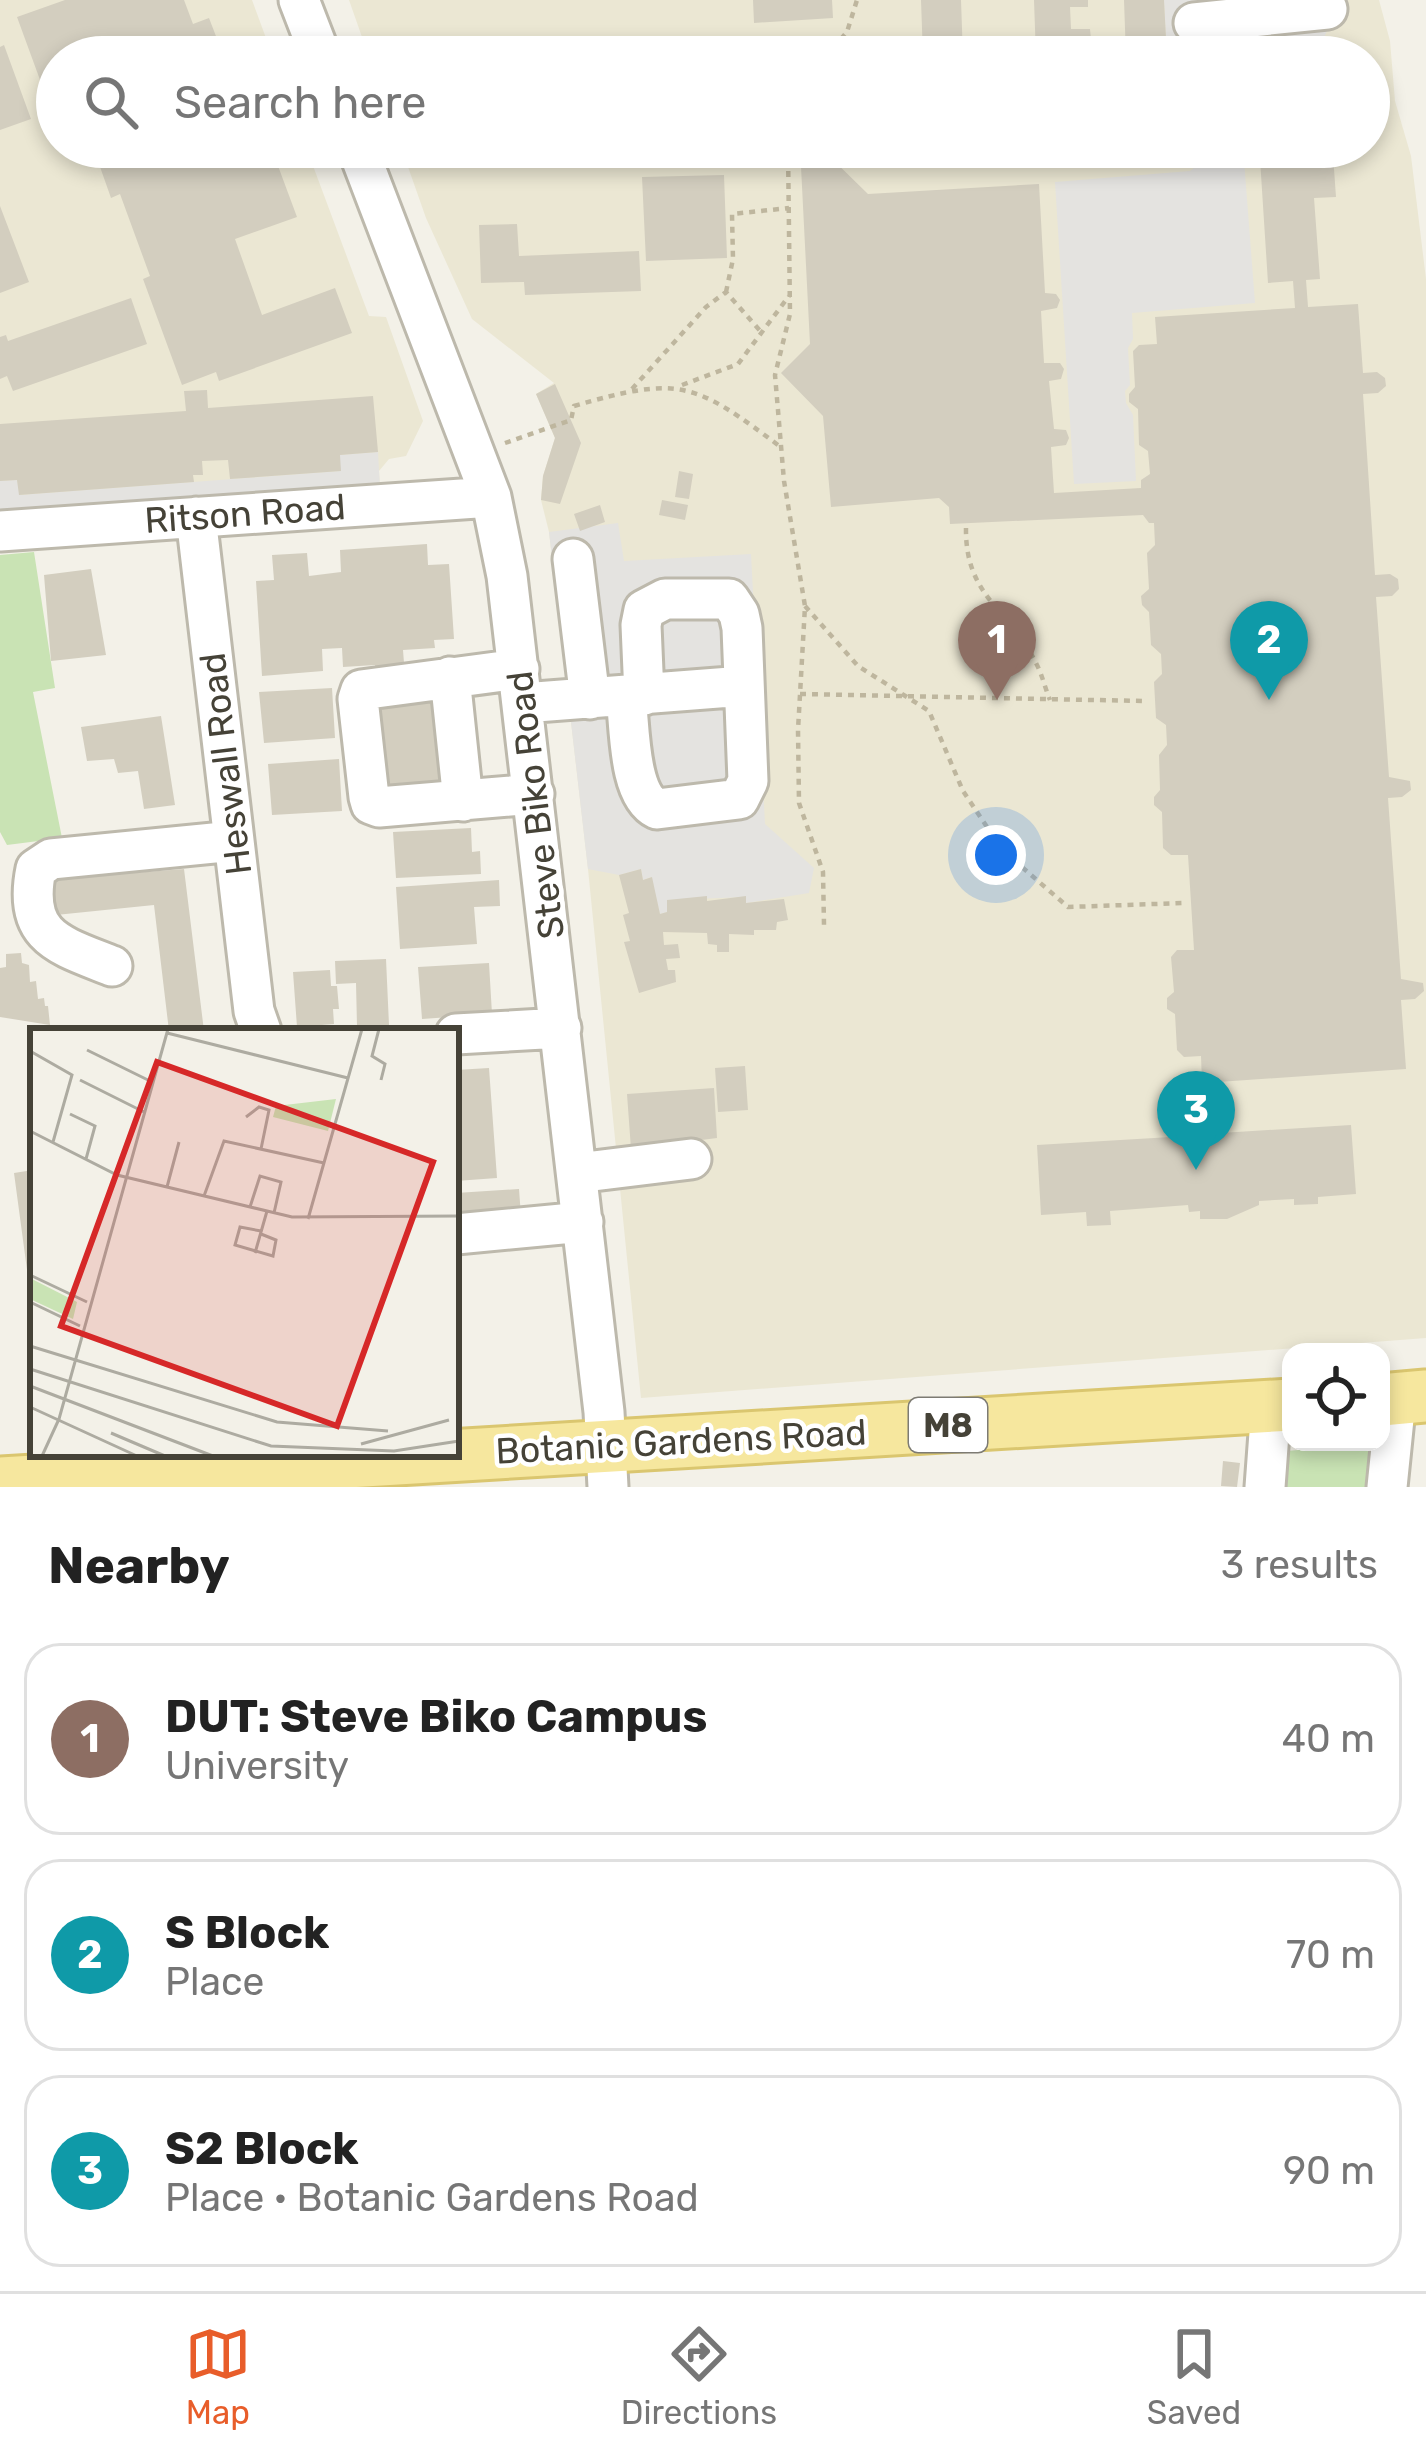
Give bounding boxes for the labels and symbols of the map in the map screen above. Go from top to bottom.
street label: Ritson Road [143,485,347,542]
pin: 1 [958,601,1036,700]
pin: 2 [1230,601,1308,700]
street label: Heswall Road [191,650,260,878]
street label: Steve Biko Road [498,669,573,941]
your location [966,825,1026,885]
inset map [30,1028,459,1457]
pin: 3 [1157,1071,1235,1170]
road number: M8 [909,1398,987,1452]
street label: Botanic Gardens Road [495,1410,868,1473]

